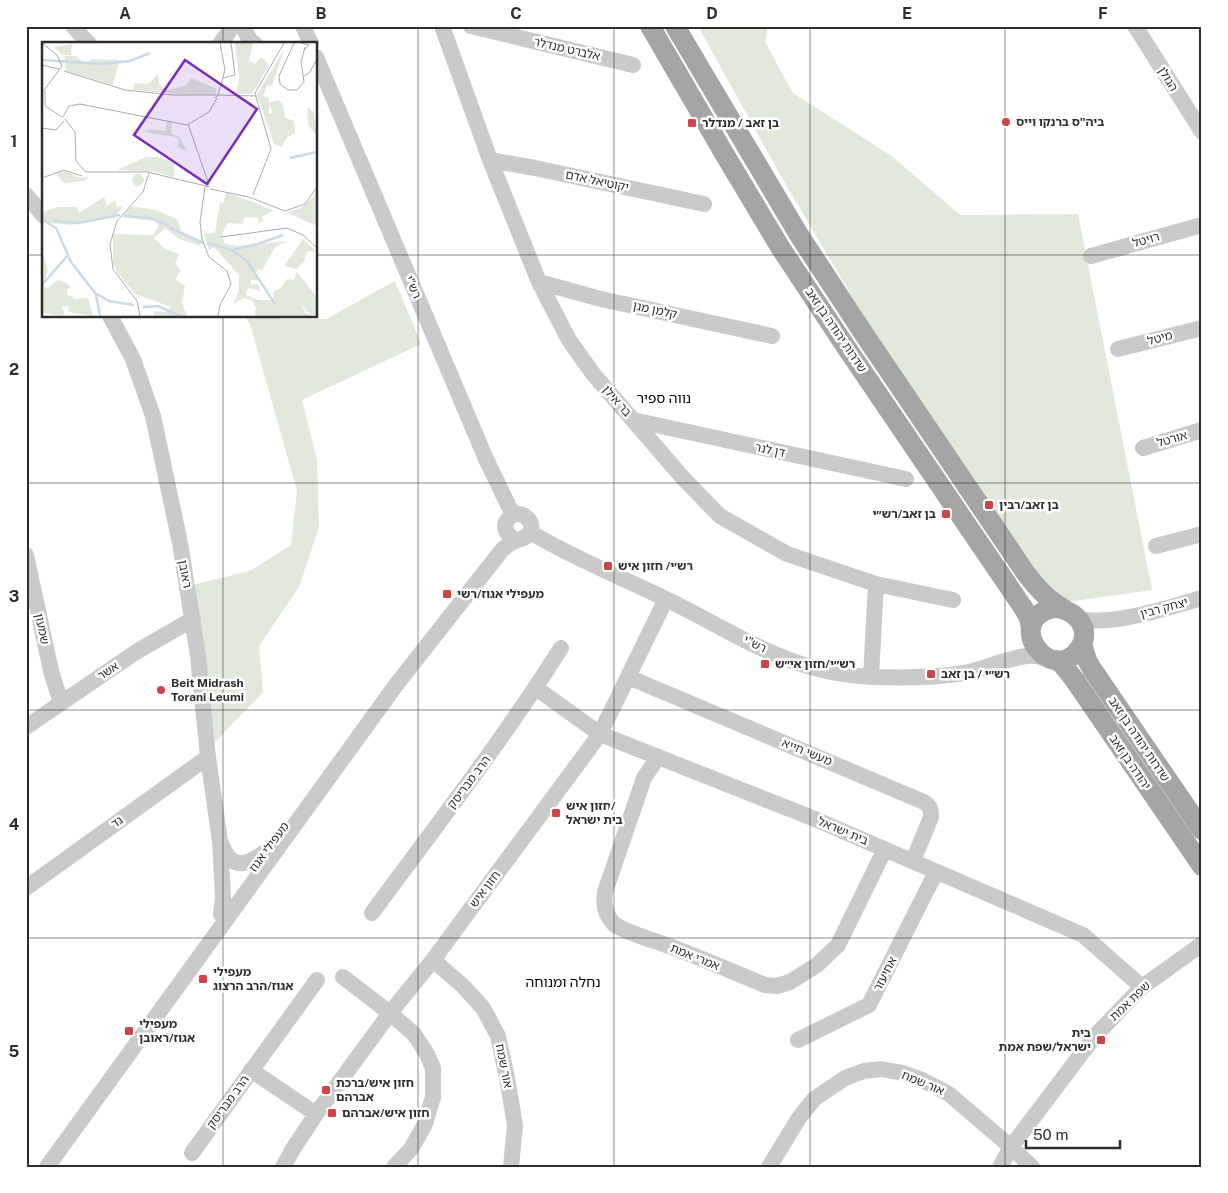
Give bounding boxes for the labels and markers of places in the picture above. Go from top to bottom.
place label: ביה"ס ברנקו וייס [1016,115,1104,129]
place label: בן זאב / מנדלר [702,116,779,130]
marker: ביה"ס ברנקו וייס [1000,116,1012,128]
marker: בן זאב / מנדלר [686,117,698,129]
place label: בן זאב/רבין [999,498,1059,512]
marker: בן זאב/רבין [983,499,995,511]
place label: בן זאב/רש״י [872,507,936,521]
marker: בן זאב/רש״י [940,508,952,520]
place label: רש׳י/ חזון איש [618,559,693,573]
marker: רש׳י/ חזון איש [602,560,614,572]
place label: מעפילי אגוז/רשי [457,587,545,601]
marker: מעפילי אגוז/רשי [441,588,453,600]
place label: רש״י/חזון אי״ש [775,657,855,671]
marker: רש״י/חזון אי״ש [759,658,771,670]
place label: רש״י / בן זאב [941,667,1010,681]
marker: רש״י / בן זאב [925,668,937,680]
place label: Beit Midrash Torani Leumi [171,676,244,704]
marker: Beit Midrash Torani Leumi [155,684,167,696]
place label: חזון איש/ בית ישראל [566,799,623,827]
marker: חזון איש/ בית ישראל [550,807,562,819]
place label: מעפילי אגוז/הרב הרצוג [213,965,293,993]
marker: מעפילי אגוז/הרב הרצוג [197,973,209,985]
place label: מעפילי אגוז/ראובן [139,1017,195,1045]
marker: מעפילי אגוז/ראובן [123,1025,135,1037]
place label: בית ישראל/שפת אמת [999,1026,1091,1054]
marker: בית ישראל/שפת אמת [1095,1034,1107,1046]
place label: חזון איש/ברכת אברהם [336,1076,414,1104]
marker: חזון איש/ברכת אברהם [320,1084,332,1096]
place label: חזון איש/אברהם [342,1106,430,1120]
marker: חזון איש/אברהם [326,1107,338,1119]

